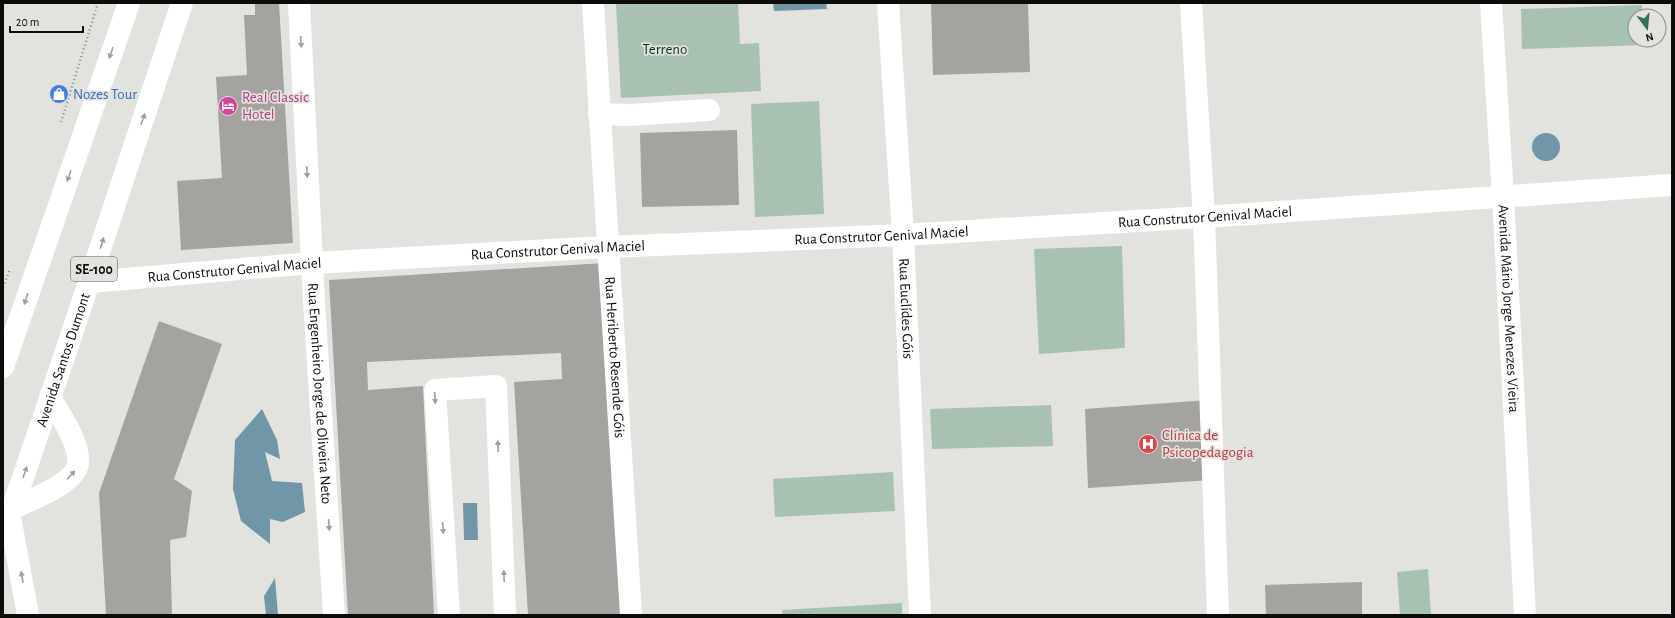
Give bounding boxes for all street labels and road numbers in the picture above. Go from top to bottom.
street label: Rua Construtor Genival Maciel [1117,204,1293,230]
street label: Avenida Mário Jorge Menezes Vieira [1495,204,1521,413]
street label: Rua Construtor Genival Maciel [794,224,969,247]
street label: Rua Construtor Genival Maciel [470,238,645,262]
street label: Rua Construtor Genival Maciel [147,255,322,285]
road number: SE-100 [71,257,117,281]
street label: Rua Euclídes Góis [896,258,916,359]
street label: Rua Heriberto Resende Góis [602,276,627,439]
street label: Rua Engenheiro Jorge de Oliveira Neto [305,282,334,505]
street label: Avenida Santos Dumont [34,291,93,429]

